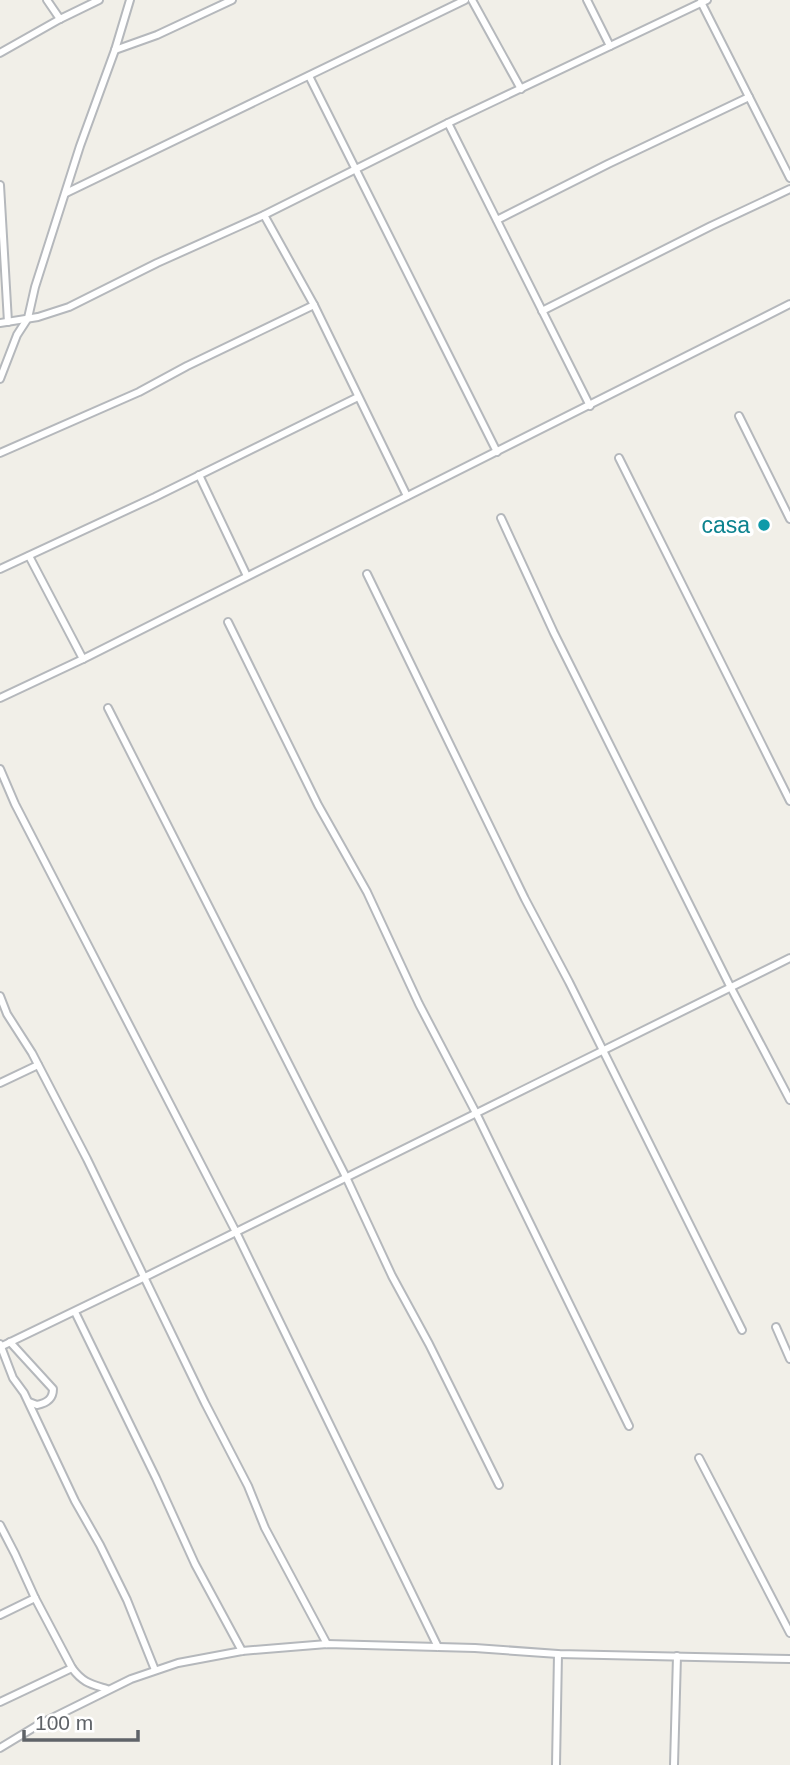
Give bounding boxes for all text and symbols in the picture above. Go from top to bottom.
place label: casa [701,512,750,538]
marker: casa [756,517,772,533]
scale bar [24,1698,138,1742]
text: 100 m [35,1711,93,1734]

